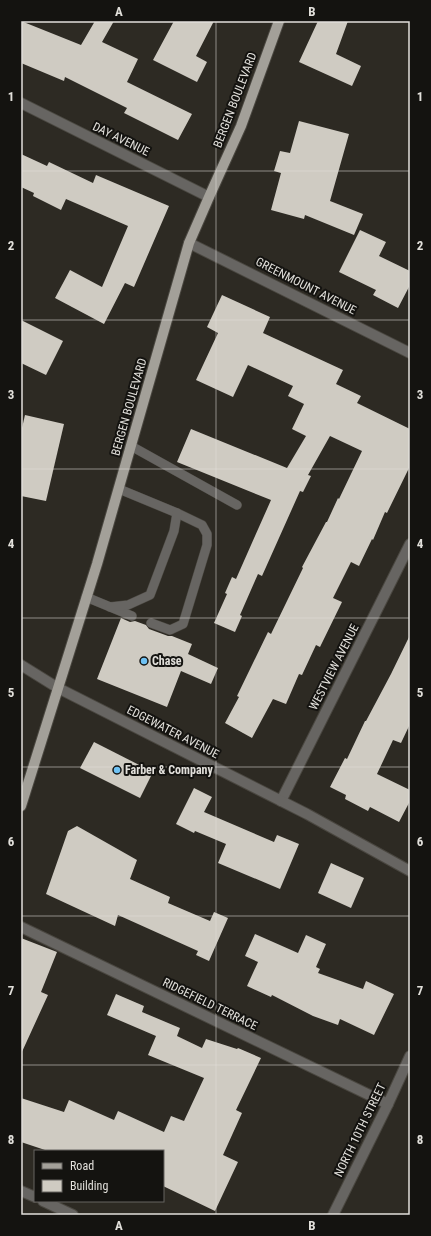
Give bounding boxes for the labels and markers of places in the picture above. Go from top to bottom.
place label: Chase [152,654,182,668]
marker: Chase [139,656,149,666]
place label: Farber & Company [125,763,213,777]
marker: Farber & Company [112,765,122,775]

